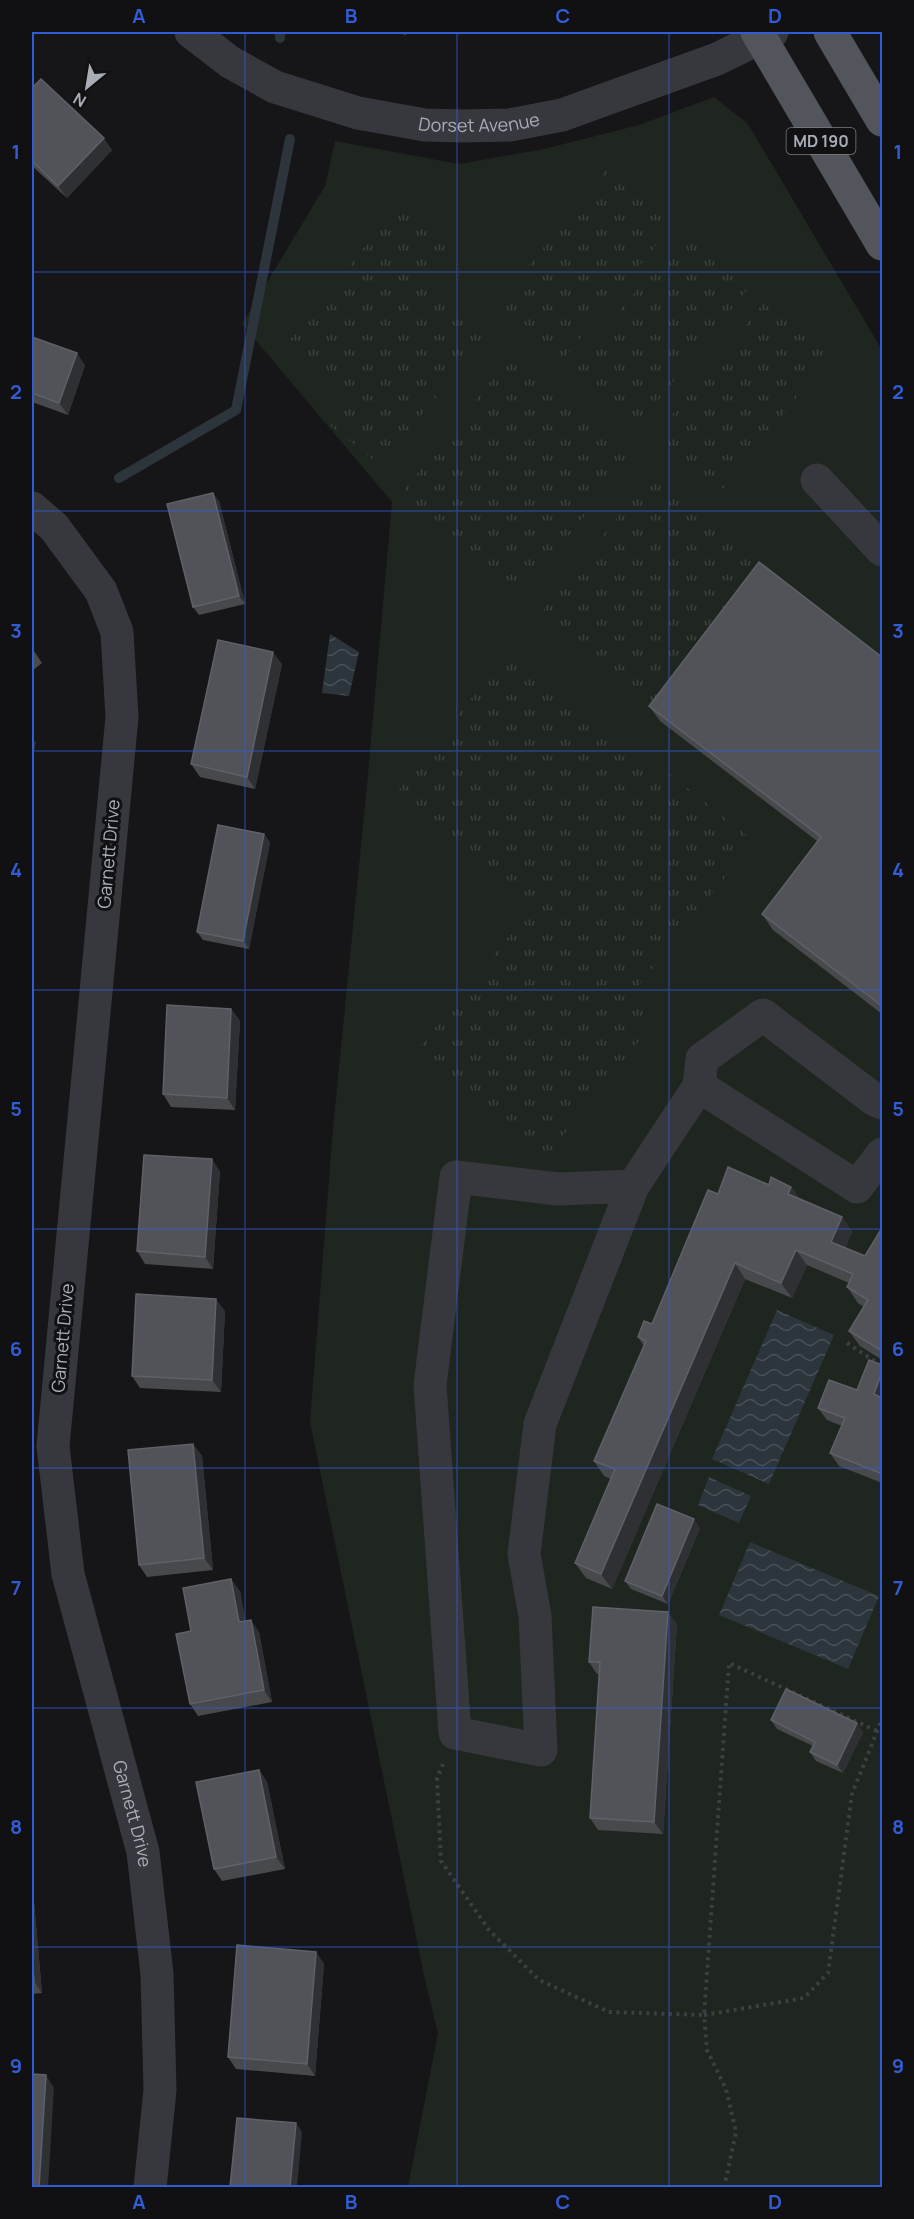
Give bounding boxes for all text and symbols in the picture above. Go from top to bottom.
text: A [132,2,146,29]
text: B [345,2,358,29]
text: C [556,2,570,29]
text: D [768,2,782,29]
north arrow [57,57,117,117]
text: N [69,88,90,112]
street label: Dorset Avenue [417,107,541,137]
road number: MD 190 [786,128,856,154]
text: 1 [12,138,20,165]
text: 1 [894,138,902,165]
text: 2 [10,378,22,405]
text: 2 [892,378,904,405]
text: 3 [10,617,22,644]
text: 3 [892,617,904,644]
street label: Garnett Drive [91,798,125,909]
text: 4 [10,856,22,883]
text: 4 [892,856,904,883]
text: 5 [10,1095,22,1122]
text: 5 [892,1095,904,1122]
street label: Garnett Drive [45,1282,79,1393]
text: 6 [10,1335,22,1362]
text: 6 [892,1335,904,1362]
text: 7 [11,1574,21,1601]
text: 7 [893,1574,903,1601]
street label: Garnett Drive [108,1757,158,1868]
text: 8 [10,1813,22,1840]
text: 8 [892,1813,904,1840]
text: 9 [10,2052,22,2079]
text: 9 [892,2052,904,2079]
text: A [132,2188,146,2215]
text: B [345,2188,358,2215]
text: C [556,2188,570,2215]
text: D [768,2188,782,2215]

